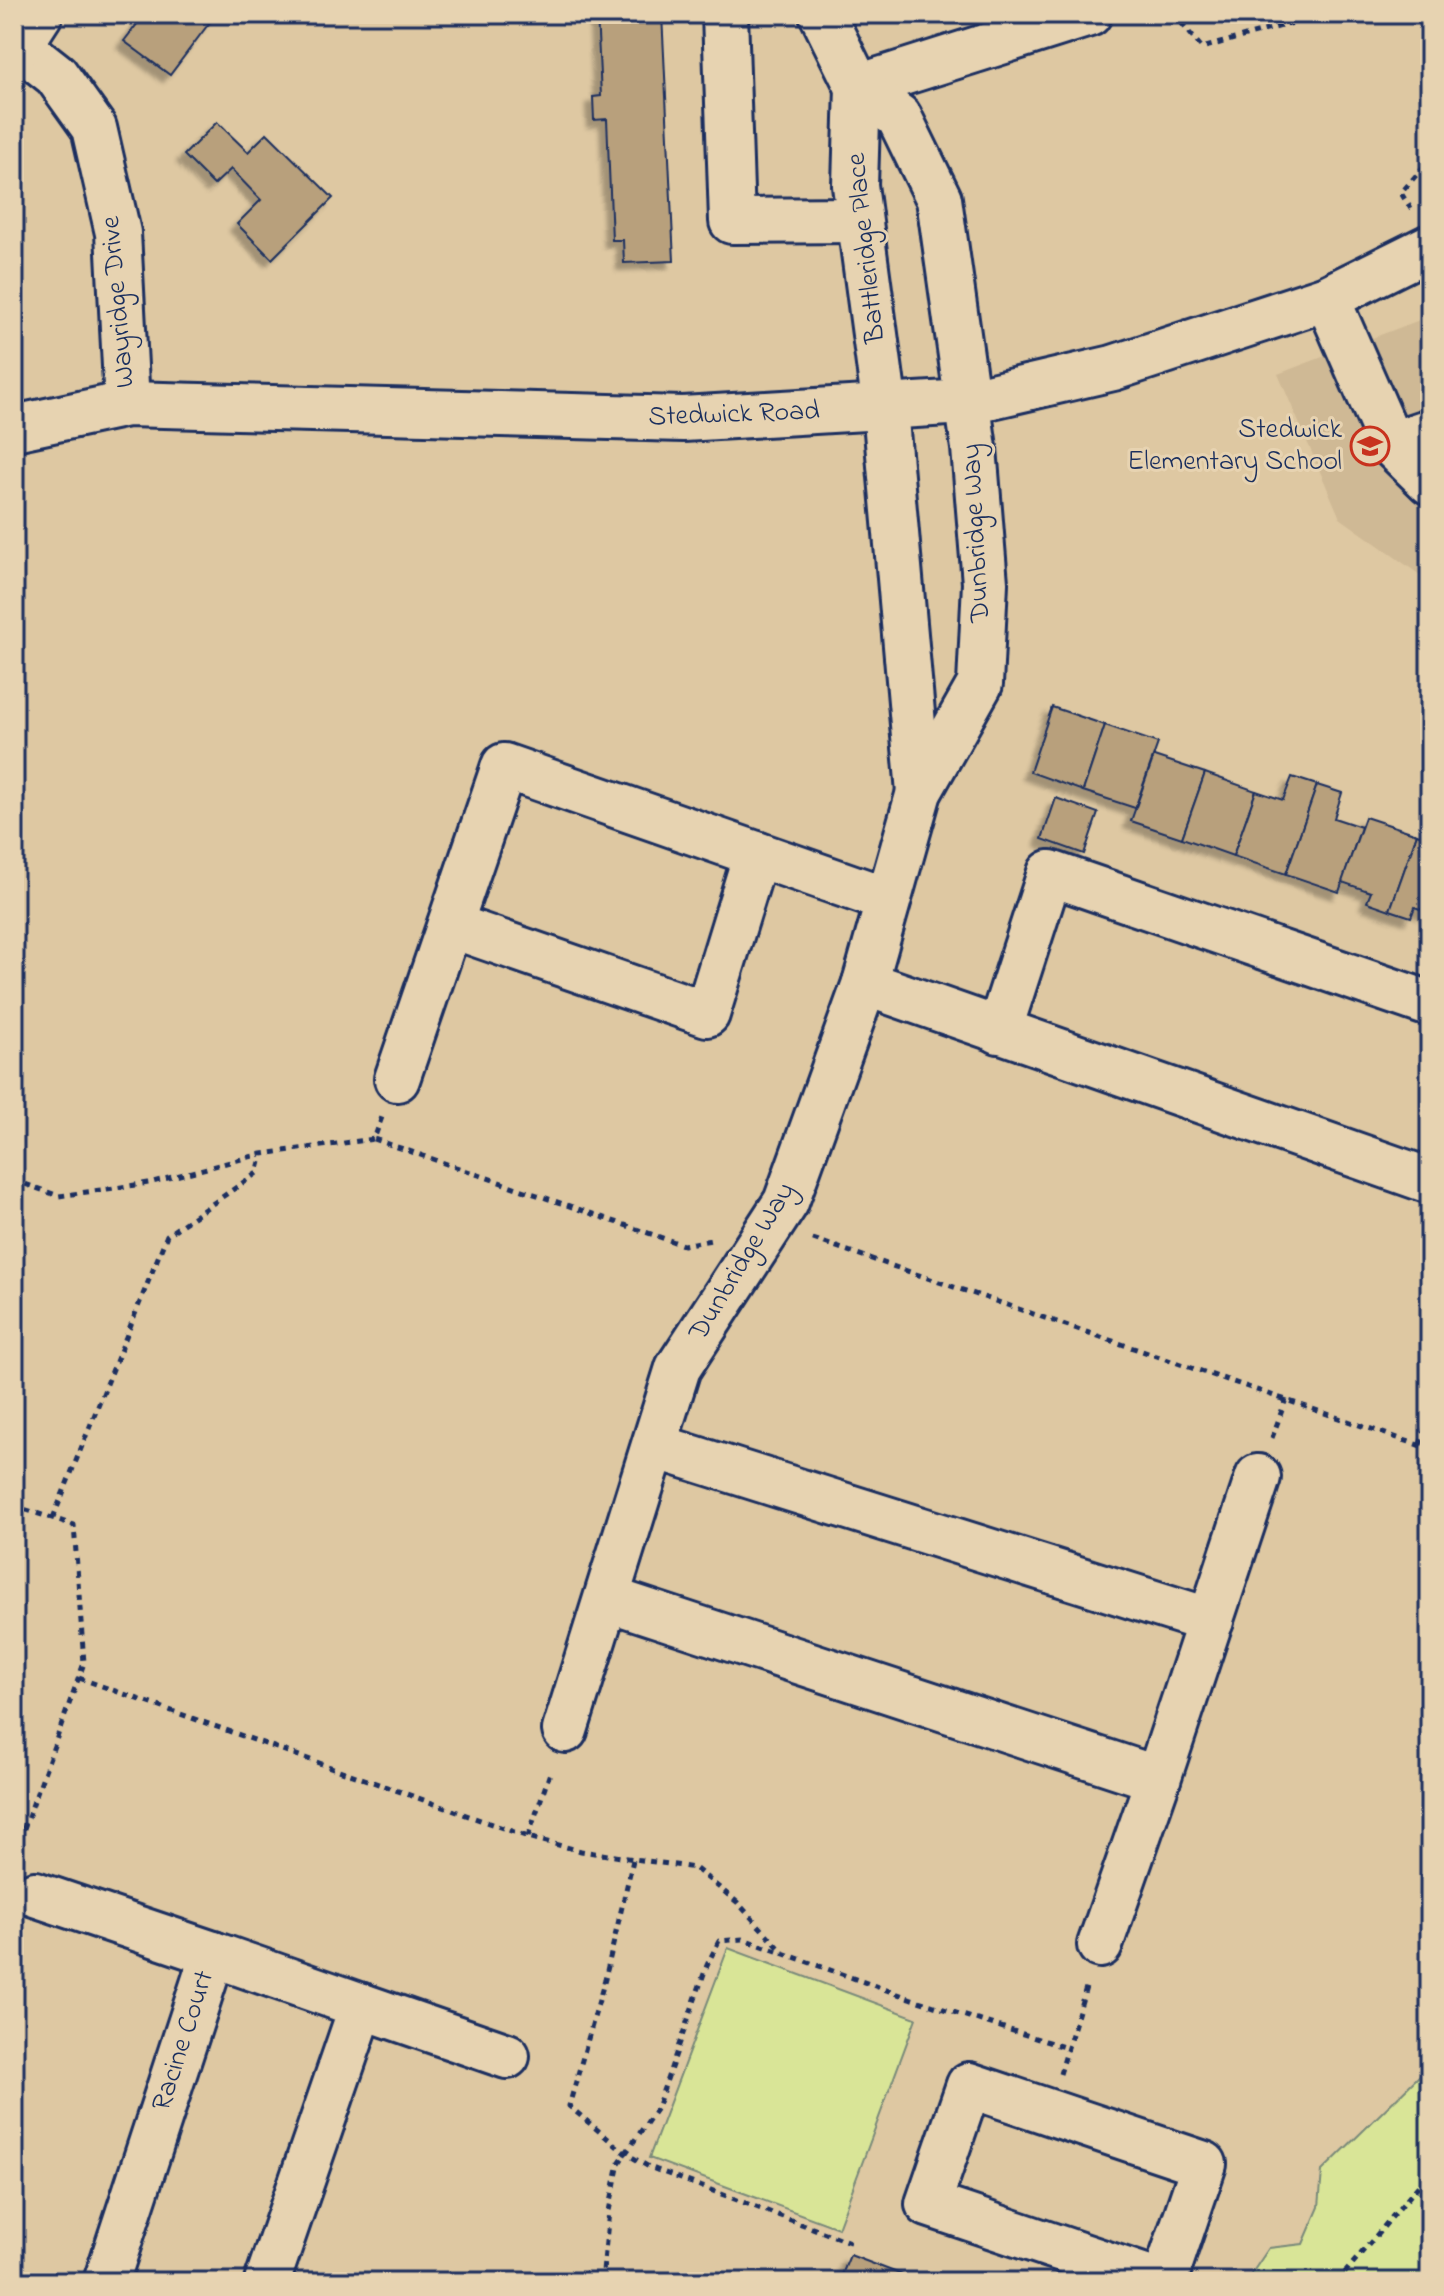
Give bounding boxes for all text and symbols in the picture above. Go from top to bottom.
street label: Battleridge Place [837,150,897,346]
street label: Wayridge Drive [91,214,147,390]
street label: Stedwick Road [648,392,821,438]
place label: Stedwick Elementary School [1127,410,1343,483]
school or university icon: Stedwick Elementary School [1349,425,1391,467]
street label: Dunbridge Way [952,443,1002,624]
street label: Dunbridge Way [679,1175,807,1350]
street label: Racine Court [142,1966,226,2116]

